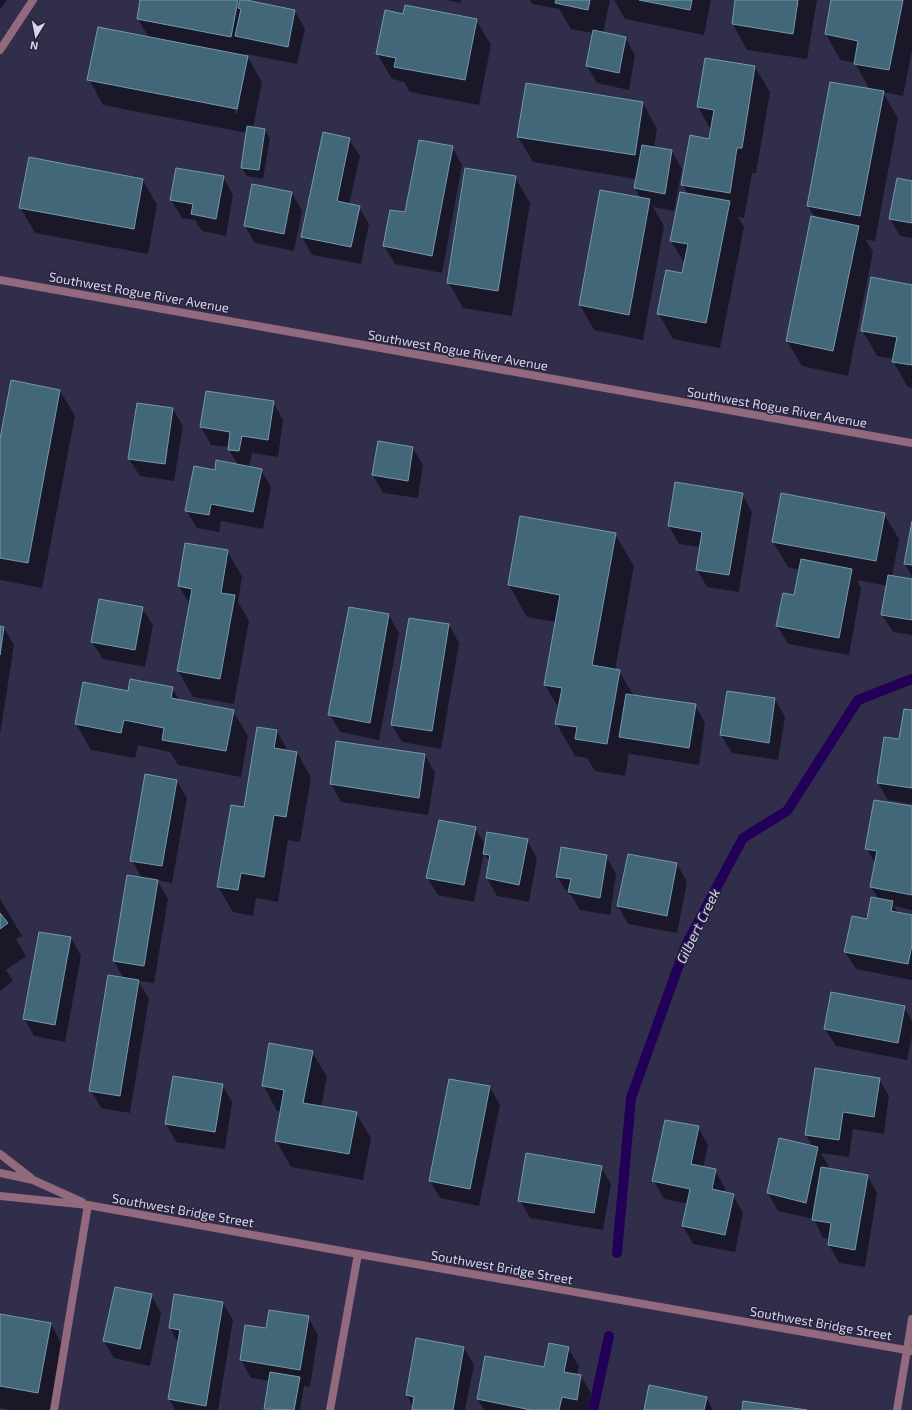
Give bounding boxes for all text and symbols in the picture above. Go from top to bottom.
north arrow [16,16,56,56]
text: N [29,39,39,53]
street label: Southwest Rogue River Avenue [48,268,230,316]
street label: Southwest Rogue River Avenue [367,326,549,374]
street label: Southwest Rogue River Avenue [686,383,868,431]
water label: Gilbert Creek [672,885,723,966]
street label: Southwest Bridge Street [111,1190,255,1230]
street label: Southwest Bridge Street [430,1247,574,1287]
street label: Southwest Bridge Street [749,1303,893,1343]

